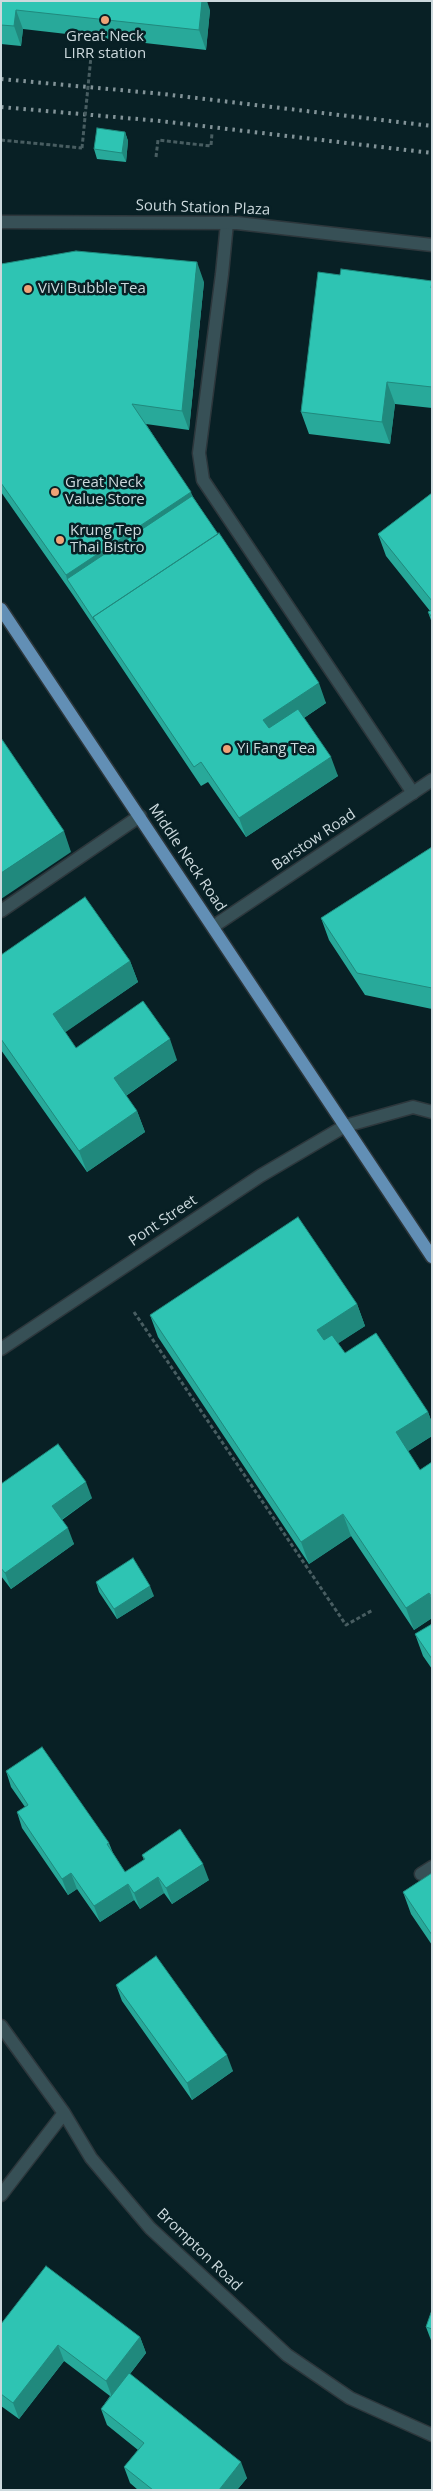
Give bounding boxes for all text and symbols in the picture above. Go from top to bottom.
marker: Great Neck LIRR station [99,14,111,26]
place label: Great Neck LIRR station [64,28,146,63]
street label: South Station Plaza [135,197,271,219]
place label: ViVi Bubble Tea [38,280,146,298]
marker: ViVi Bubble Tea [22,283,34,295]
place label: Great Neck Value Store [65,474,145,509]
marker: Great Neck Value Store [49,486,61,498]
place label: Krung Tep Thai Bistro [70,522,145,557]
marker: Krung Tep Thai Bistro [54,534,66,546]
place label: Yi Fang Tea [237,740,315,758]
marker: Yi Fang Tea [221,743,233,755]
street label: Middle Neck Road [144,801,230,915]
street label: Barstow Road [269,805,359,875]
street label: Pont Street [125,1192,201,1250]
street label: Brompton Road [153,2205,245,2295]

